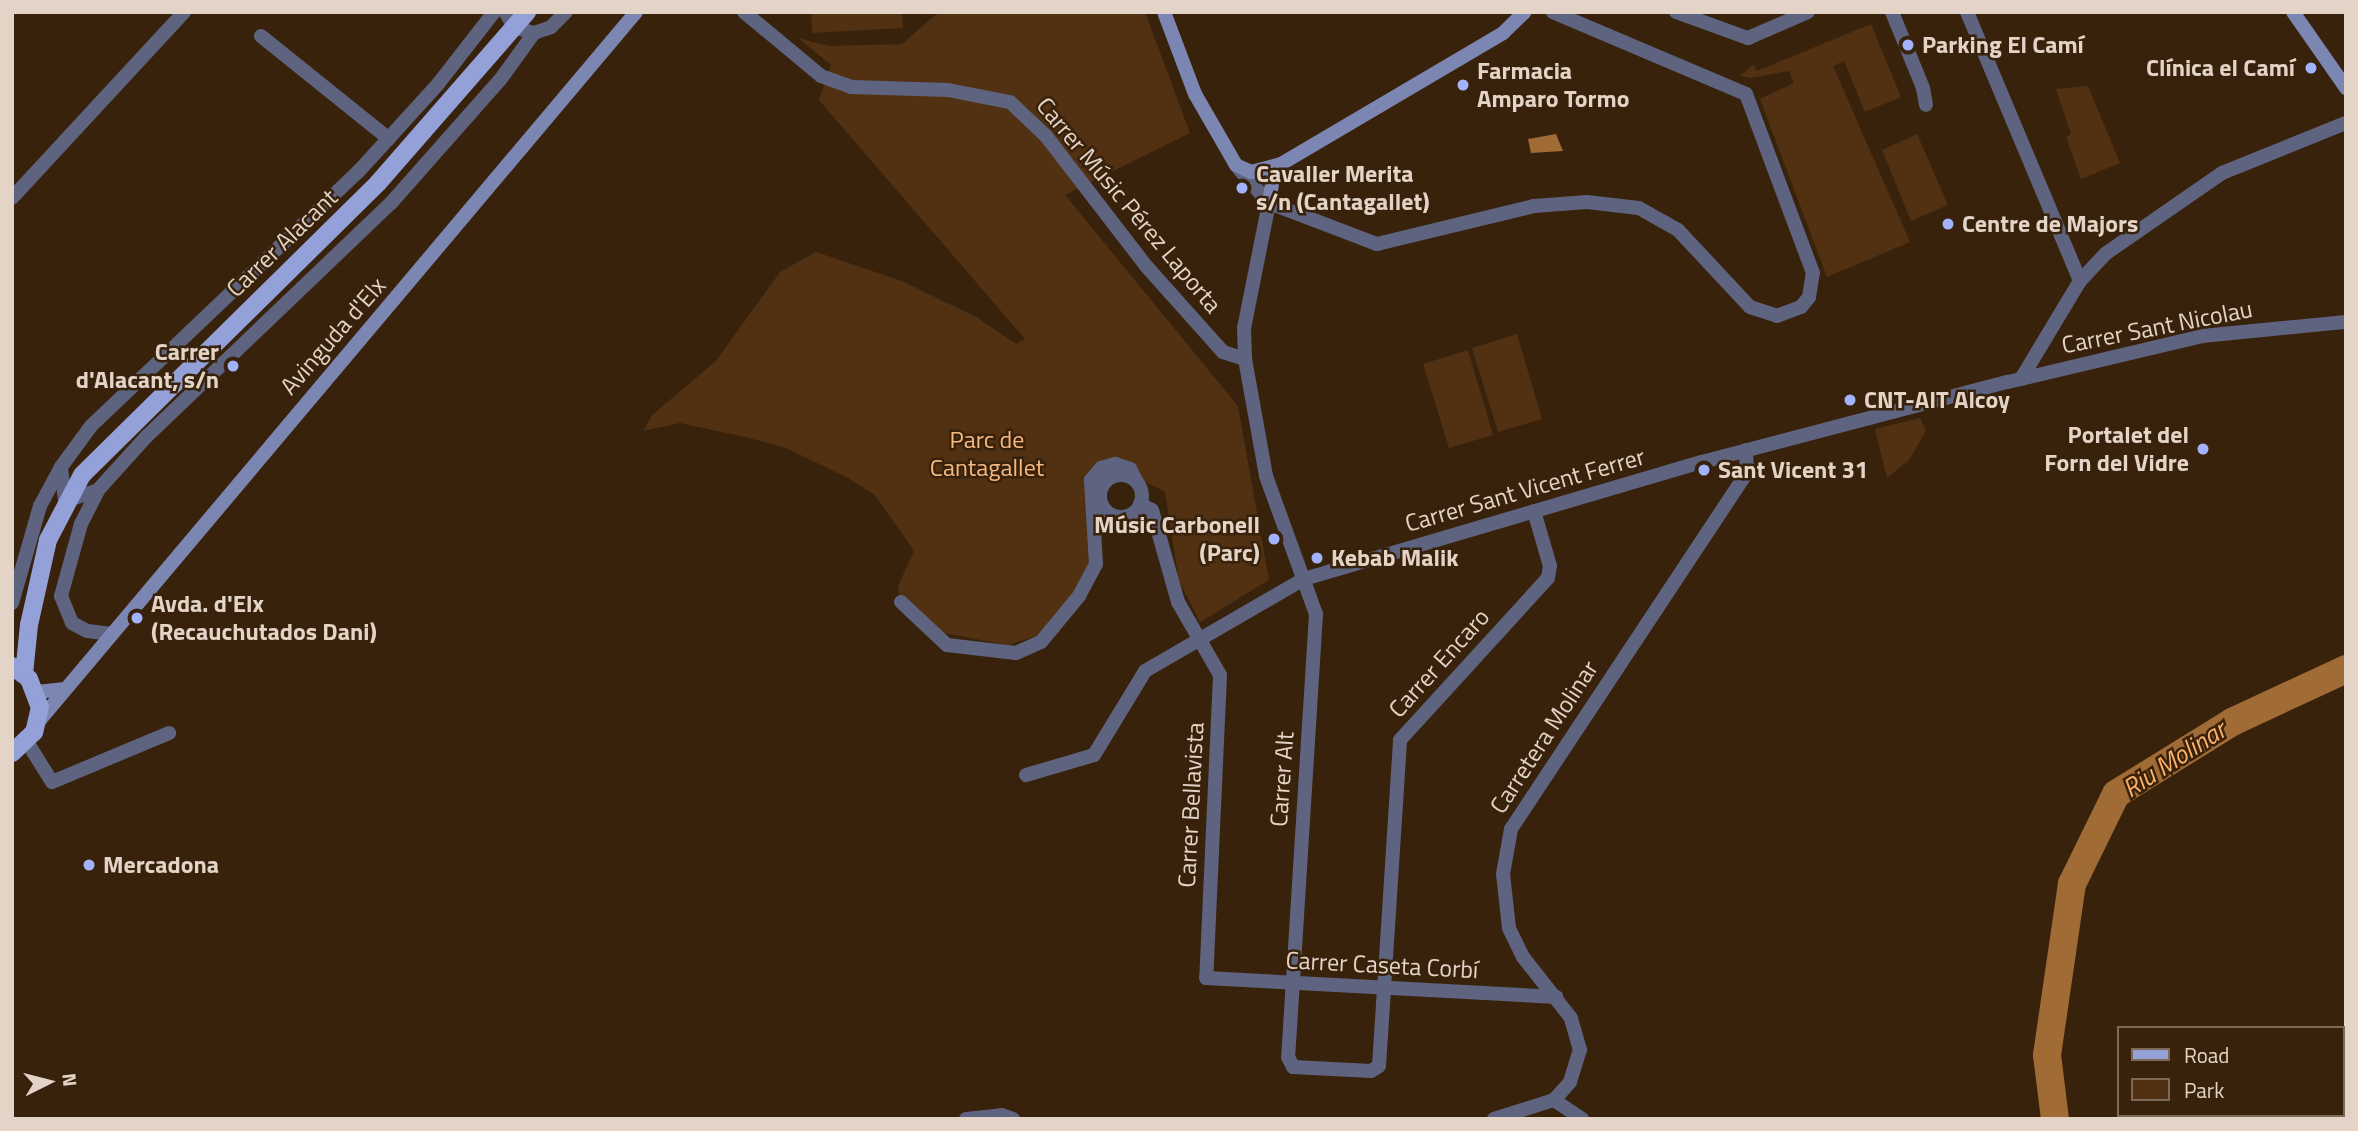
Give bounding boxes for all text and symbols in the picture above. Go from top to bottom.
place label: Parking El Camí [1922,31,2084,59]
marker: Parking El Camí [1900,37,1916,53]
place label: Clínica el Camí [2146,54,2295,82]
place label: Farmacia Amparo Tormo [1477,57,1629,113]
marker: Clínica el Camí [2301,58,2321,78]
marker: Farmacia Amparo Tormo [1455,77,1471,93]
street label: Carrer Músic Pérez Laporta [1030,91,1228,319]
place label: Cavaller Merita s/n (Cantagallet) [1256,160,1430,216]
marker: Cavaller Merita s/n (Cantagallet) [1234,180,1250,196]
street label: Carrer Alacant [221,183,343,303]
place label: Centre de Majors [1962,210,2138,238]
marker: Centre de Majors [1940,216,1956,232]
street label: Avinguda d'Elx [274,271,392,401]
street label: Carrer Sant Nicolau [2059,294,2255,360]
place label: Carrer d'Alacant, s/n [76,338,219,394]
marker: Carrer d'Alacant, s/n [225,358,241,374]
place label: CNT-AIT Alcoy [1864,386,2010,414]
marker: CNT-AIT Alcoy [1842,392,1858,408]
place label: Portalet del Forn del Vidre [2044,421,2189,477]
park label: Parc de Cantagallet [930,426,1044,482]
marker: Portalet del Forn del Vidre [2195,441,2211,457]
street label: Carrer Sant Vicent Ferrer [1402,442,1648,538]
place label: Sant Vicent 31 [1718,456,1868,484]
marker: Sant Vicent 31 [1696,462,1712,478]
place label: Músic Carbonell (Parc) [1094,511,1260,567]
marker: Músic Carbonell (Parc) [1266,531,1282,547]
place label: Kebab Malik [1331,544,1459,572]
marker: Kebab Malik [1309,550,1325,566]
place label: Avda. d'Elx (Recauchutados Dani) [151,590,377,646]
street label: Carrer Encaro [1383,603,1495,723]
marker: Avda. d'Elx (Recauchutados Dani) [129,610,145,626]
street label: Carretera Molinar [1484,655,1604,819]
water label: Riu Molinar [2117,714,2231,804]
street label: Carrer Bellavista [1172,722,1210,888]
street label: Carrer Alt [1264,730,1300,828]
place label: Mercadona [103,851,219,879]
marker: Mercadona [81,857,97,873]
street label: Carrer Caseta Corbí [1285,946,1479,984]
legend [2116,1026,2344,1117]
text: Road [2184,1039,2229,1071]
north arrow [14,1047,84,1117]
text: N [55,1072,85,1088]
text: Park [2184,1074,2224,1106]

